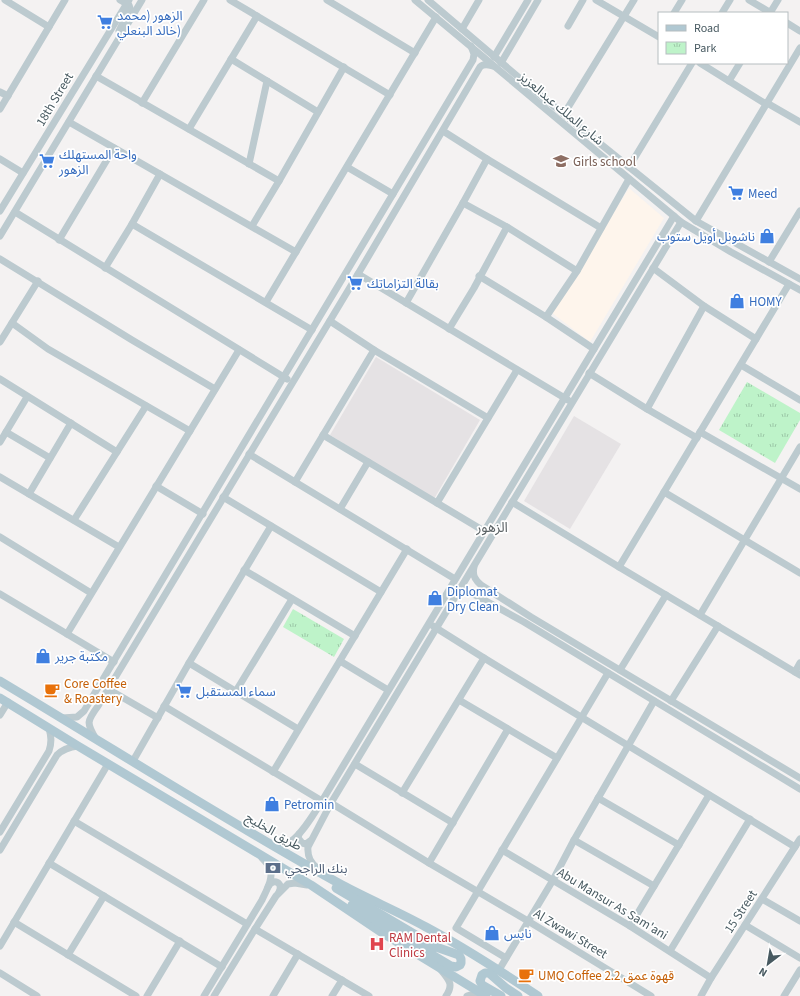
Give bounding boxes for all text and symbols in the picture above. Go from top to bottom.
place label: الزهور (محمد خالد البنعلي) [117,7,183,41]
legend [658,12,788,64]
supermarket icon: الزهور (محمد خالد البنعلي) [96,13,114,31]
text: Road [694,20,720,37]
text: Park [694,40,716,57]
street label: شارع الملك عبدالعزيز [514,67,608,150]
street label: 18th Street [32,69,78,130]
place label: واحة المستهلك الزهور [58,146,137,179]
supermarket icon: واحة المستهلك الزهور [38,152,56,170]
school or university icon: Girls school [552,152,570,170]
place label: Girls school [573,153,636,171]
supermarket icon: Meed [727,184,745,202]
place label: Meed [748,185,778,203]
shop icon: ناشونل أويل ستوب [758,227,776,245]
place label: ناشونل أويل ستوب [657,228,755,246]
supermarket icon: بقالة التزاماتك [346,274,364,292]
place label: بقالة التزاماتك [367,275,439,293]
shop icon: HOMY [728,292,746,310]
place label: HOMY [749,293,783,311]
district label: الزهور [475,518,508,538]
place label: Diplomat Dry Clean [447,583,499,616]
shop icon: Diplomat Dry Clean [426,589,444,607]
shop icon: مكتبة جرير [34,647,52,665]
place label: مكتبة جرير [54,648,108,666]
place label: Core Coffee & Roastery [64,675,127,708]
cafe icon: Core Coffee & Roastery [43,681,61,699]
supermarket icon: سماء المستقبل [175,682,193,700]
place label: سماء المستقبل [196,683,276,701]
shop icon: Petromin [263,795,281,813]
place label: Petromin [284,796,334,814]
street label: طريق الخليج [241,808,305,856]
bank icon: بنك الراجحي [264,859,282,877]
place label: بنك الراجحي [285,860,347,879]
street label: Abu Mansur As Sam'ani [554,864,671,944]
street label: 15 Street [720,886,762,937]
street label: Al Zwawi Street [530,905,611,963]
shop icon: نايس [483,924,501,942]
place label: نايس [504,925,532,943]
place label: RAM Dental Clinics [389,929,451,962]
hospital icon: RAM Dental Clinics [368,935,386,953]
north arrow [748,944,788,984]
text: N [756,964,770,980]
cafe icon: UMQ Coffee 2.2 قهوة عمق [517,966,535,984]
place label: UMQ Coffee 2.2 قهوة عمق [538,967,674,985]

